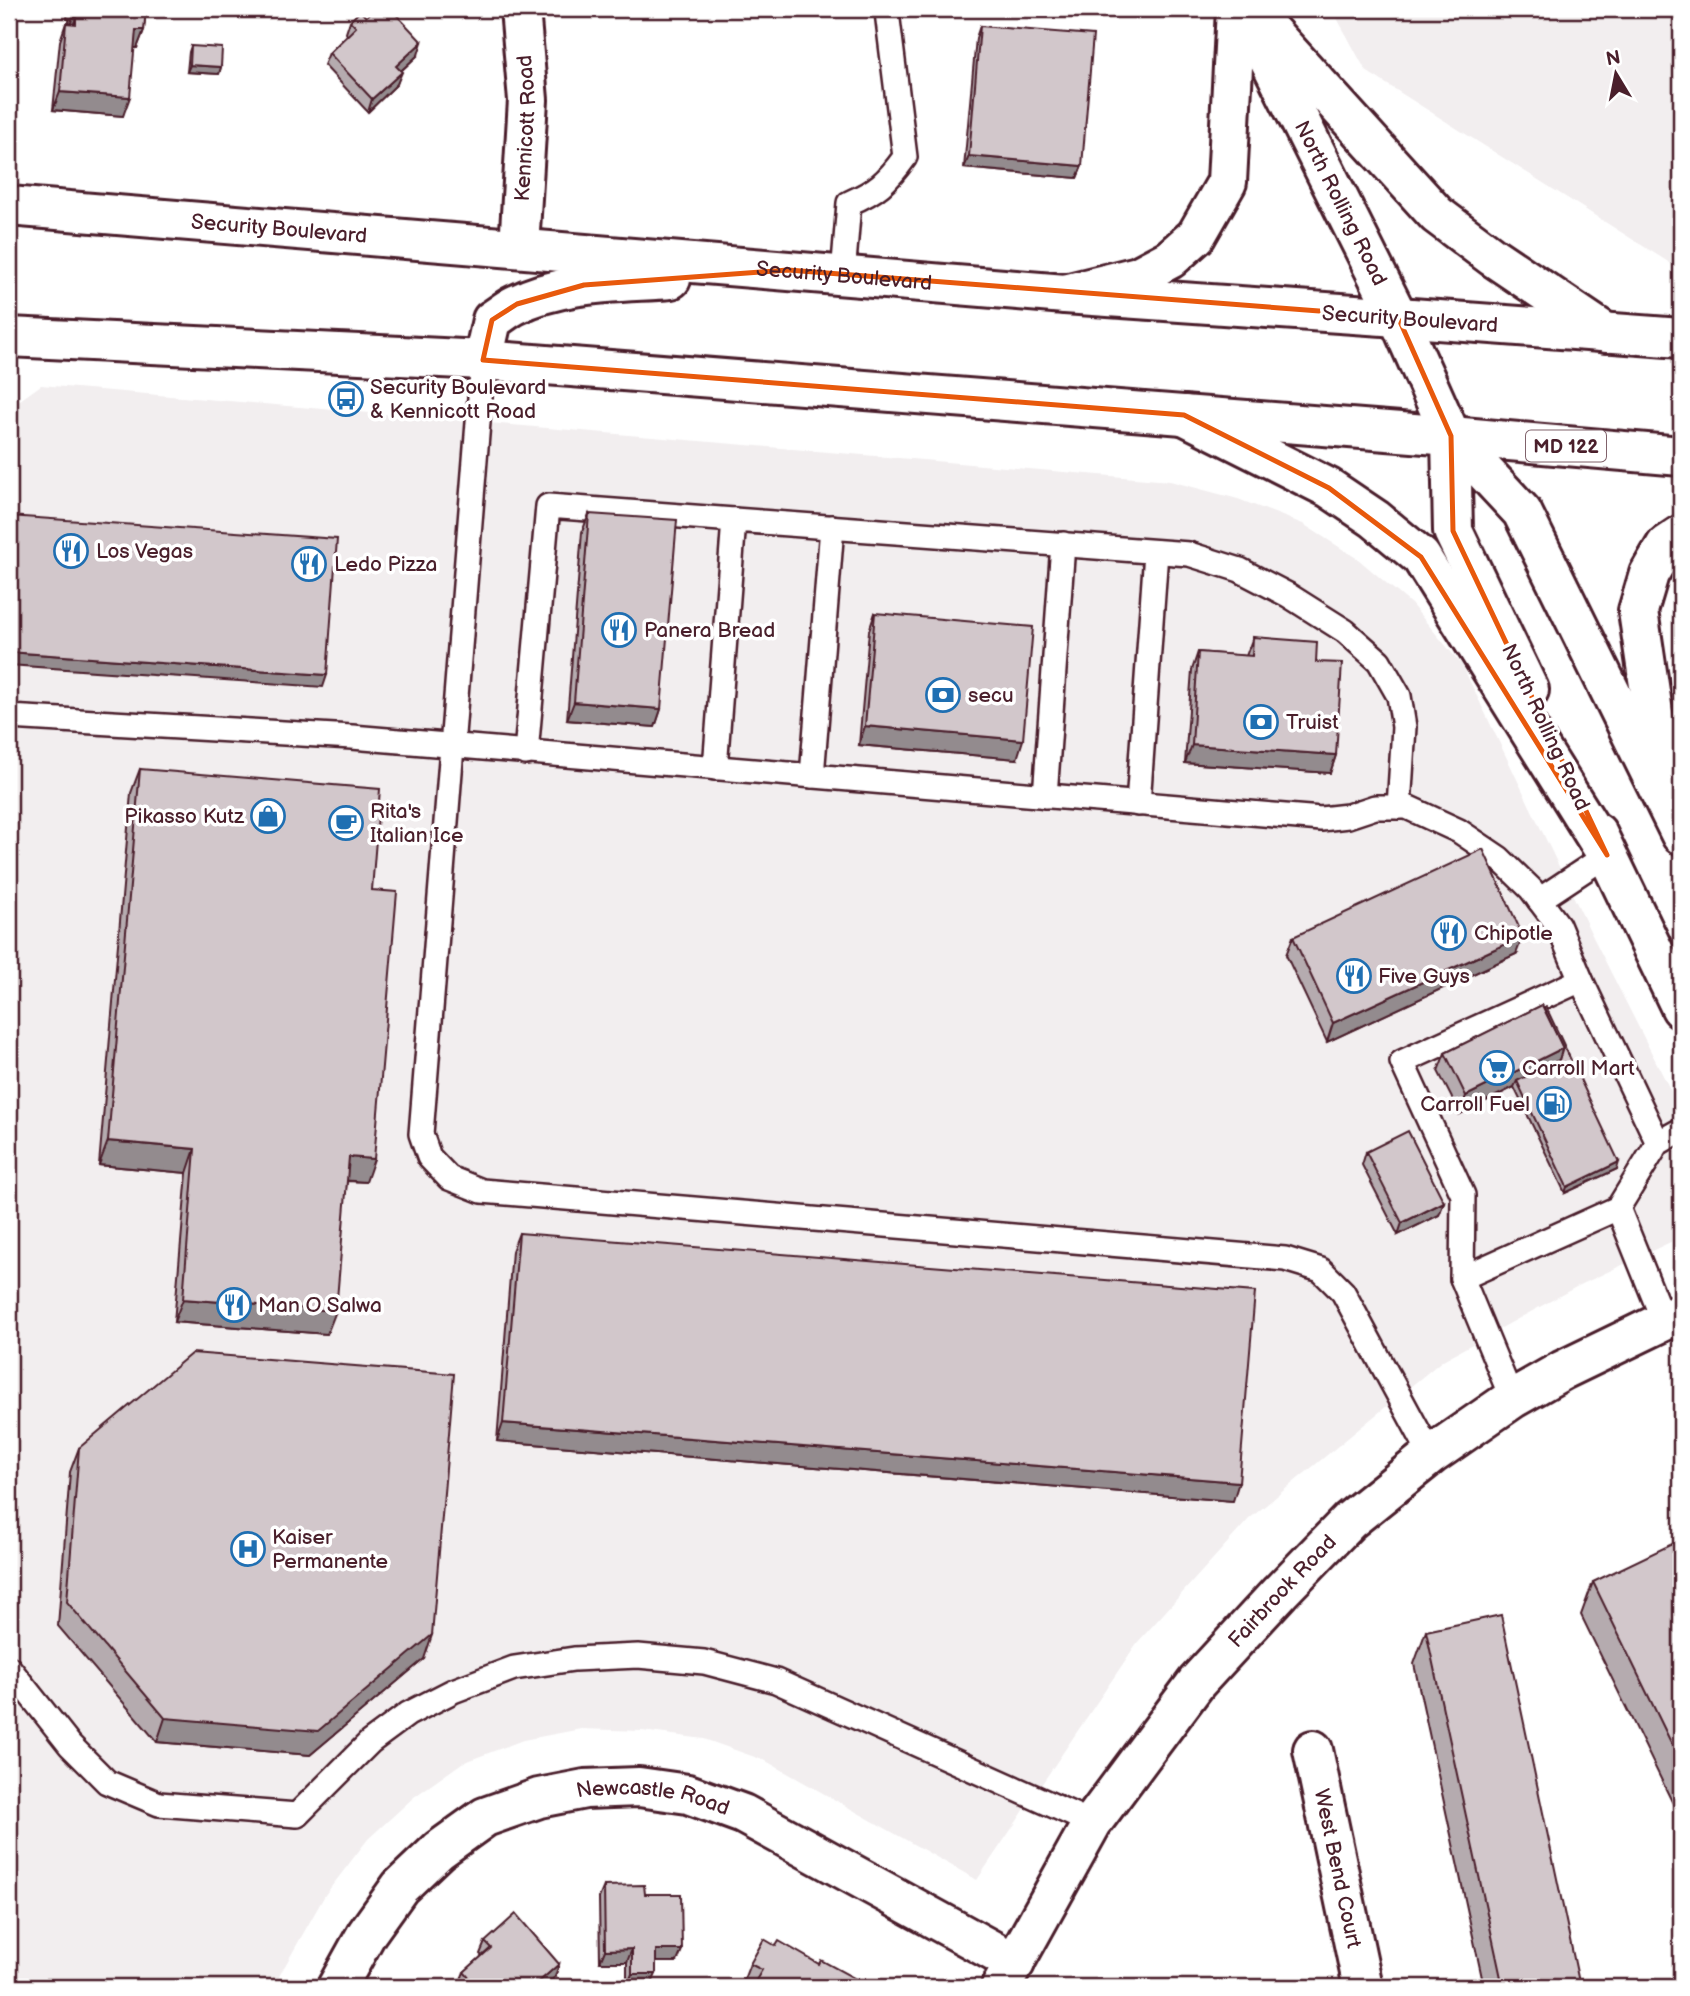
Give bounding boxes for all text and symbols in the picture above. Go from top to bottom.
north arrow [1582,38,1652,108]
text: N [1604,46,1622,71]
street label: Kennicott Road [510,54,541,202]
street label: North Rolling Road [1289,117,1392,290]
street label: Security Boulevard [190,209,368,249]
street label: Security Boulevard [755,256,933,296]
street label: Security Boulevard [1321,301,1499,338]
place label: Security Boulevard & Kennicott Road [370,375,546,424]
bus stop icon: Security Boulevard & Kennicott Road [327,380,365,418]
road number: MD 122 [1526,430,1606,462]
restaurant icon: Los Vegas [52,532,90,570]
place label: Los Vegas [96,539,193,564]
restaurant icon: Ledo Pizza [290,545,328,583]
place label: Ledo Pizza [334,552,437,577]
restaurant icon: Panera Bread [600,611,638,649]
place label: Panera Bread [644,618,775,643]
street label: North Rolling Road [1496,640,1595,814]
bank icon: secu [924,676,962,714]
place label: secu [968,683,1014,708]
bank icon: Truist [1242,703,1280,741]
place label: Truist [1286,710,1339,735]
shop icon: Pikasso Kutz [249,797,287,835]
place label: Rita's Italian Ice [370,799,463,848]
place label: Pikasso Kutz [124,804,245,829]
cafe icon: Rita's Italian Ice [327,804,365,842]
restaurant icon: Chipotle [1430,914,1468,952]
place label: Chipotle [1474,921,1553,946]
restaurant icon: Five Guys [1335,957,1373,995]
place label: Five Guys [1378,964,1470,989]
supermarket icon: Carroll Mart [1478,1049,1516,1087]
place label: Carroll Mart [1522,1056,1635,1081]
fuel station icon: Carroll Fuel [1535,1085,1573,1123]
place label: Carroll Fuel [1420,1092,1530,1117]
restaurant icon: Man O Salwa [215,1286,253,1324]
place label: Man O Salwa [258,1293,382,1318]
place label: Kaiser Permanente [272,1525,388,1574]
hospital icon: Kaiser Permanente [229,1530,267,1568]
street label: Fairbrook Road [1223,1530,1342,1653]
street label: Newcastle Road [574,1775,733,1821]
street label: West Bend Court [1309,1787,1367,1951]

